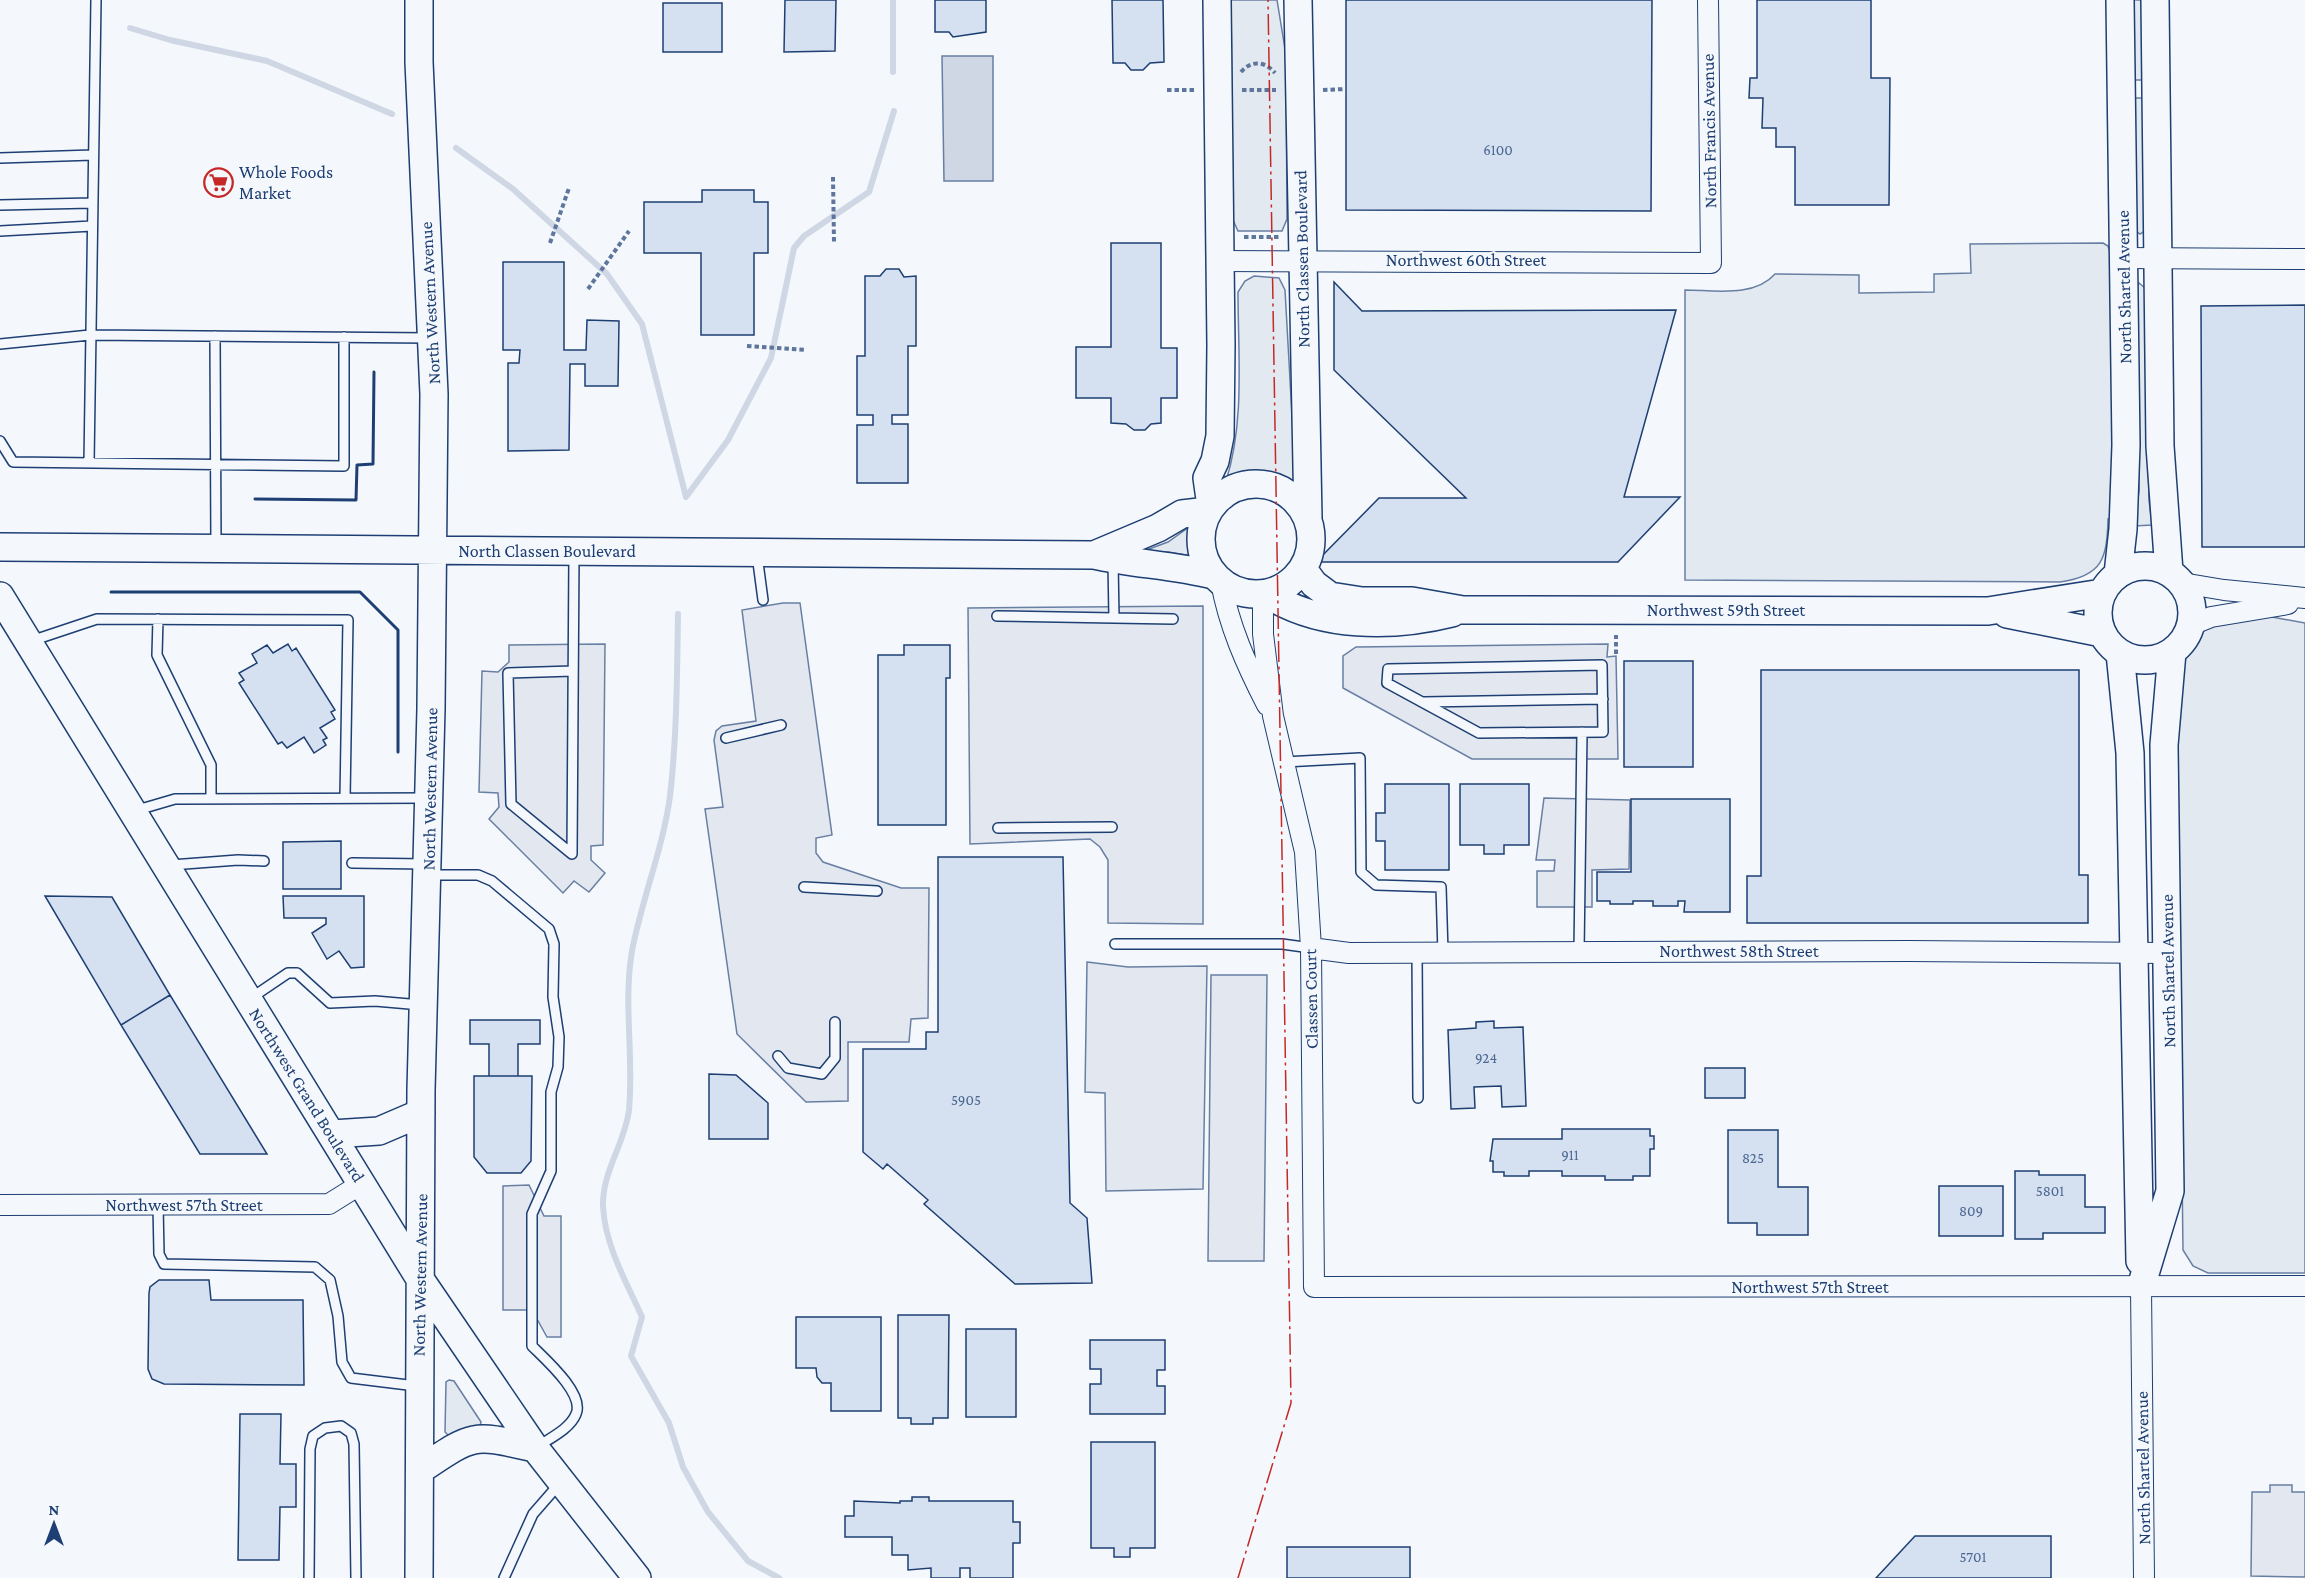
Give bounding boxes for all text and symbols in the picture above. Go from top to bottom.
street label: North Francis Avenue [1698,53,1720,208]
house number: 6100 [1483,142,1513,158]
place label: Whole Foods Market [239,162,333,203]
supermarket icon: Whole Foods Market [202,166,234,198]
street label: North Classen Boulevard [1290,169,1314,348]
street label: North Shartel Avenue [2113,210,2135,364]
street label: North Western Avenue [416,221,444,385]
street label: Northwest 60th Street [1386,250,1547,270]
street label: North Classen Boulevard [458,541,636,561]
street label: Northwest 59th Street [1647,600,1806,620]
street label: North Western Avenue [419,707,441,871]
street label: North Shartel Avenue [2157,894,2179,1048]
street label: Northwest 58th Street [1659,941,1820,961]
street label: Classen Court [1300,948,1322,1049]
street label: Northwest Grand Boulevard [245,1004,369,1186]
house number: 924 [1475,1050,1497,1066]
house number: 5905 [951,1092,981,1108]
house number: 911 [1561,1147,1579,1163]
house number: 825 [1742,1150,1764,1166]
house number: 5801 [2036,1183,2064,1199]
street label: North Western Avenue [409,1193,431,1357]
street label: Northwest 57th Street [105,1195,264,1215]
house number: 809 [1959,1203,1983,1219]
street label: Northwest 57th Street [1731,1277,1890,1297]
street label: North Shartel Avenue [2132,1391,2154,1545]
north arrow [24,1494,84,1554]
text: N [49,1501,60,1518]
house number: 5701 [1960,1549,1986,1565]

